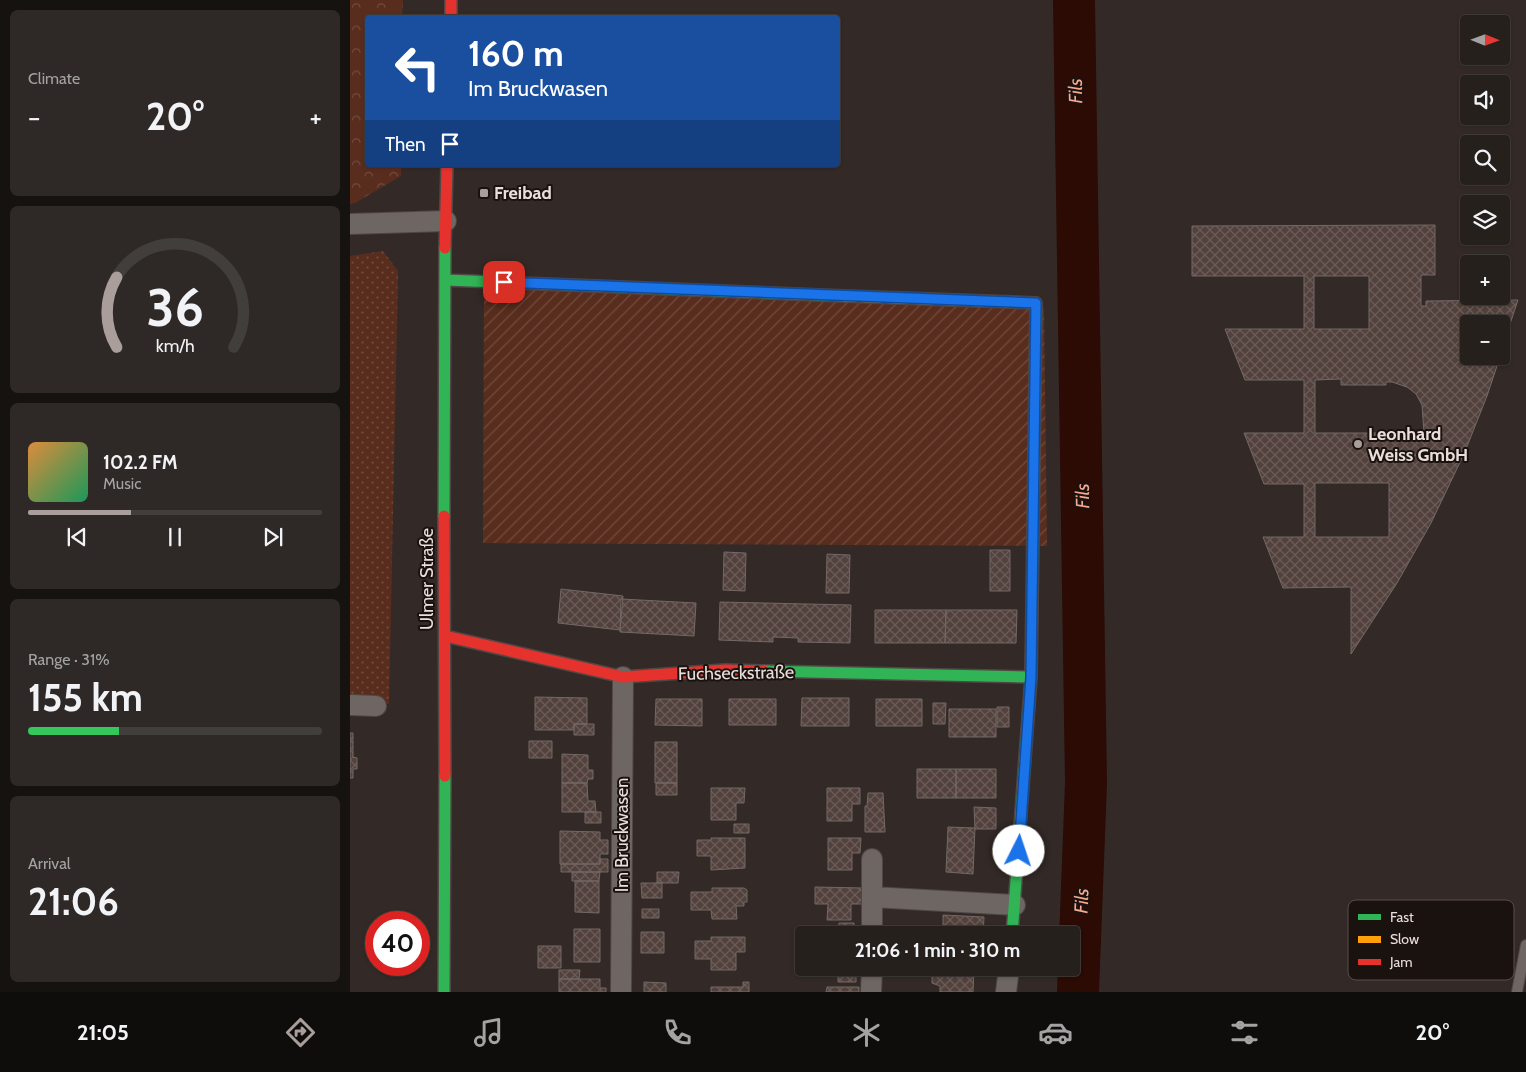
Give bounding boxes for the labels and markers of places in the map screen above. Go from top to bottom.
place label: Freibad [494,182,552,204]
marker: Freibad [478,187,490,199]
pin [483,261,525,303]
place label: Leonhard Weiss GmbH [1368,423,1468,466]
marker: Leonhard Weiss GmbH [1352,438,1364,450]

